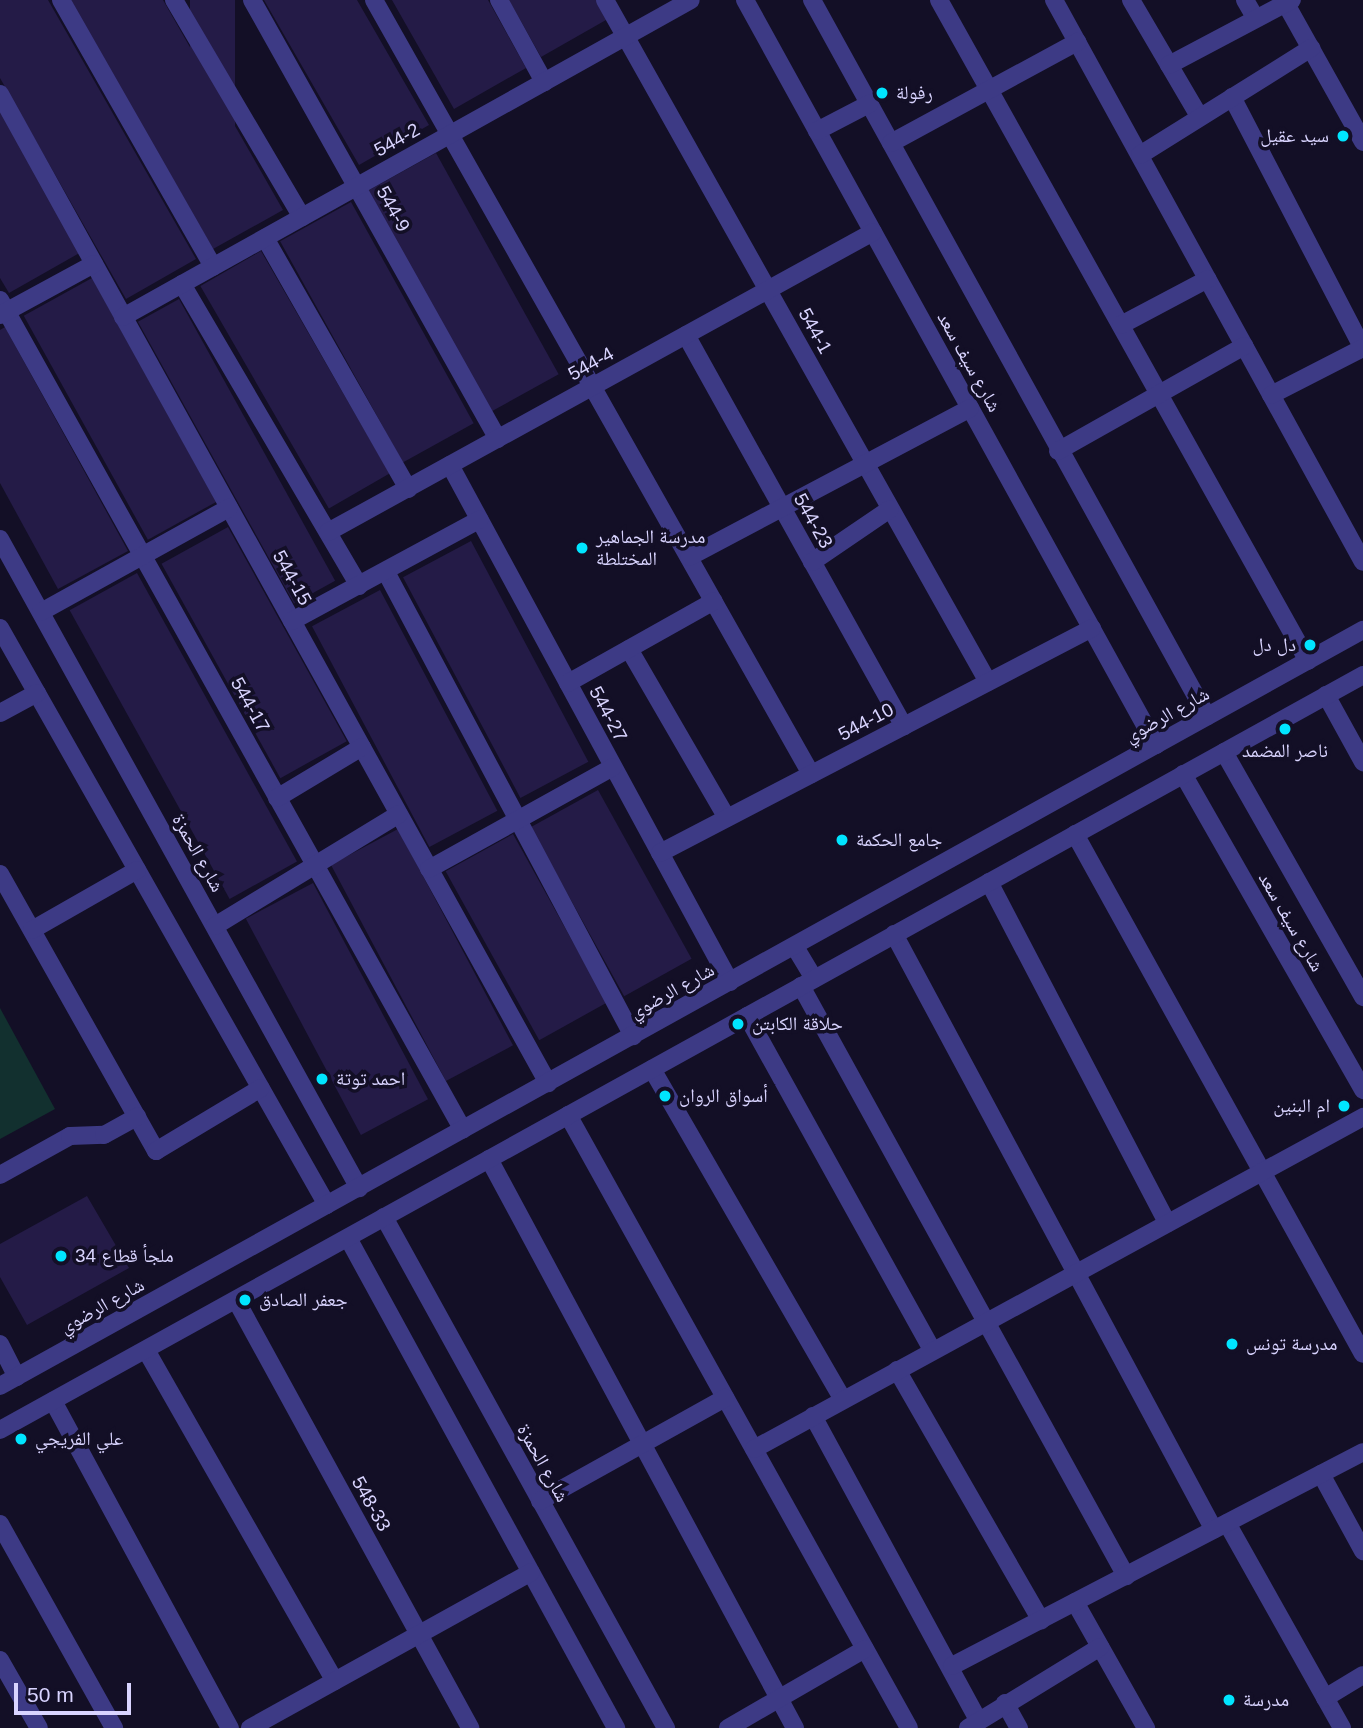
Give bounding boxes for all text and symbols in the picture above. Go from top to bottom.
place label: رفولة [896,82,933,104]
marker: رفولة [874,85,890,101]
street label: 544-2 [370,118,424,162]
place label: سيد عقيل [1260,125,1329,147]
marker: سيد عقيل [1335,128,1351,144]
street label: 544-9 [371,182,415,236]
street label: 544-1 [793,304,837,358]
street label: شارع سيف سعد [932,308,1006,416]
street label: 544-4 [564,342,618,386]
street label: 544-23 [789,490,837,552]
place label: مدرسة الجماهير المختلطة [596,526,705,570]
marker: مدرسة الجماهير المختلطة [574,540,590,556]
street label: 544-15 [268,547,316,609]
place label: دل دل [1252,634,1296,656]
marker: دل دل [1302,637,1318,653]
street label: 544-17 [226,674,274,736]
street label: شارع الرضوي [1121,682,1213,748]
street label: 544-27 [584,683,632,745]
street label: 544-10 [835,698,897,746]
marker: ناصر المضمد [1277,721,1293,737]
place label: ناصر المضمد [1242,740,1328,762]
street label: شارع الحمزة [167,810,229,896]
place label: جامع الحكمة [856,829,942,851]
marker: جامع الحكمة [834,832,850,848]
street label: شارع سيف سعد [1253,868,1329,976]
street label: شارع الرضوي [626,958,718,1024]
place label: حلاقة الكابتن [752,1013,843,1035]
marker: حلاقة الكابتن [730,1016,746,1032]
place label: احمد توتة [336,1068,405,1090]
marker: احمد توتة [314,1071,330,1087]
place label: أسواق الروان [679,1085,768,1107]
marker: أسواق الروان [657,1088,673,1104]
place label: ام البنين [1273,1095,1330,1117]
marker: ام البنين [1336,1098,1352,1114]
place label: ملجأ قطاع 34 [75,1245,174,1267]
marker: ملجأ قطاع 34 [53,1248,69,1264]
street label: شارع الرضوي [56,1273,148,1339]
place label: جعفر الصادق [259,1289,348,1311]
marker: جعفر الصادق [237,1292,253,1308]
place label: مدرسة تونس [1246,1333,1337,1355]
marker: مدرسة تونس [1224,1336,1240,1352]
street label: شارع الحمزة [512,1420,574,1506]
place label: علي الفريجي [35,1428,123,1450]
marker: علي الفريجي [13,1431,29,1447]
street label: 548-33 [347,1473,395,1535]
scale bar [18,1668,135,1712]
text: 50 m [27,1683,74,1706]
place label: مدرسة [1243,1689,1289,1711]
marker: مدرسة [1221,1692,1237,1708]

